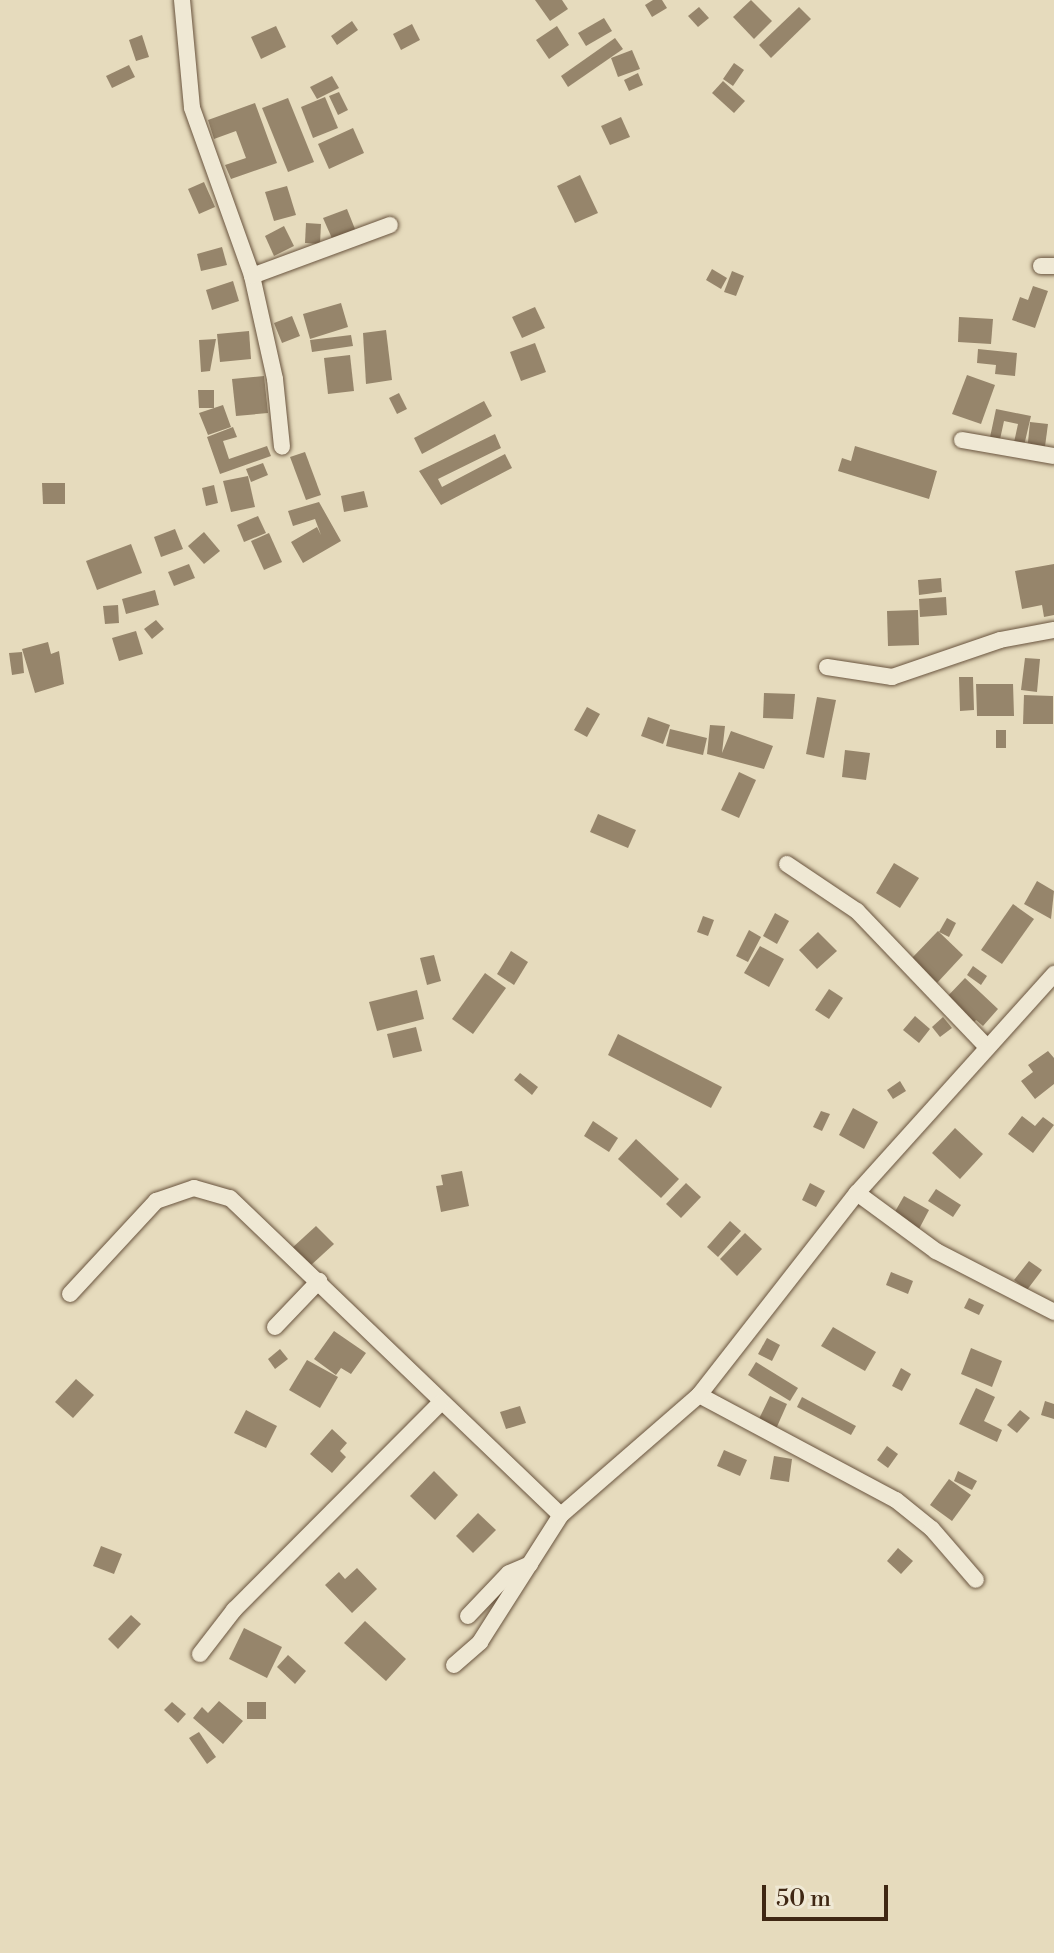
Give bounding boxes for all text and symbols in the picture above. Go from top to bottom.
scale bar [766,1869,892,1919]
text: 50 m [776,1884,831,1914]

